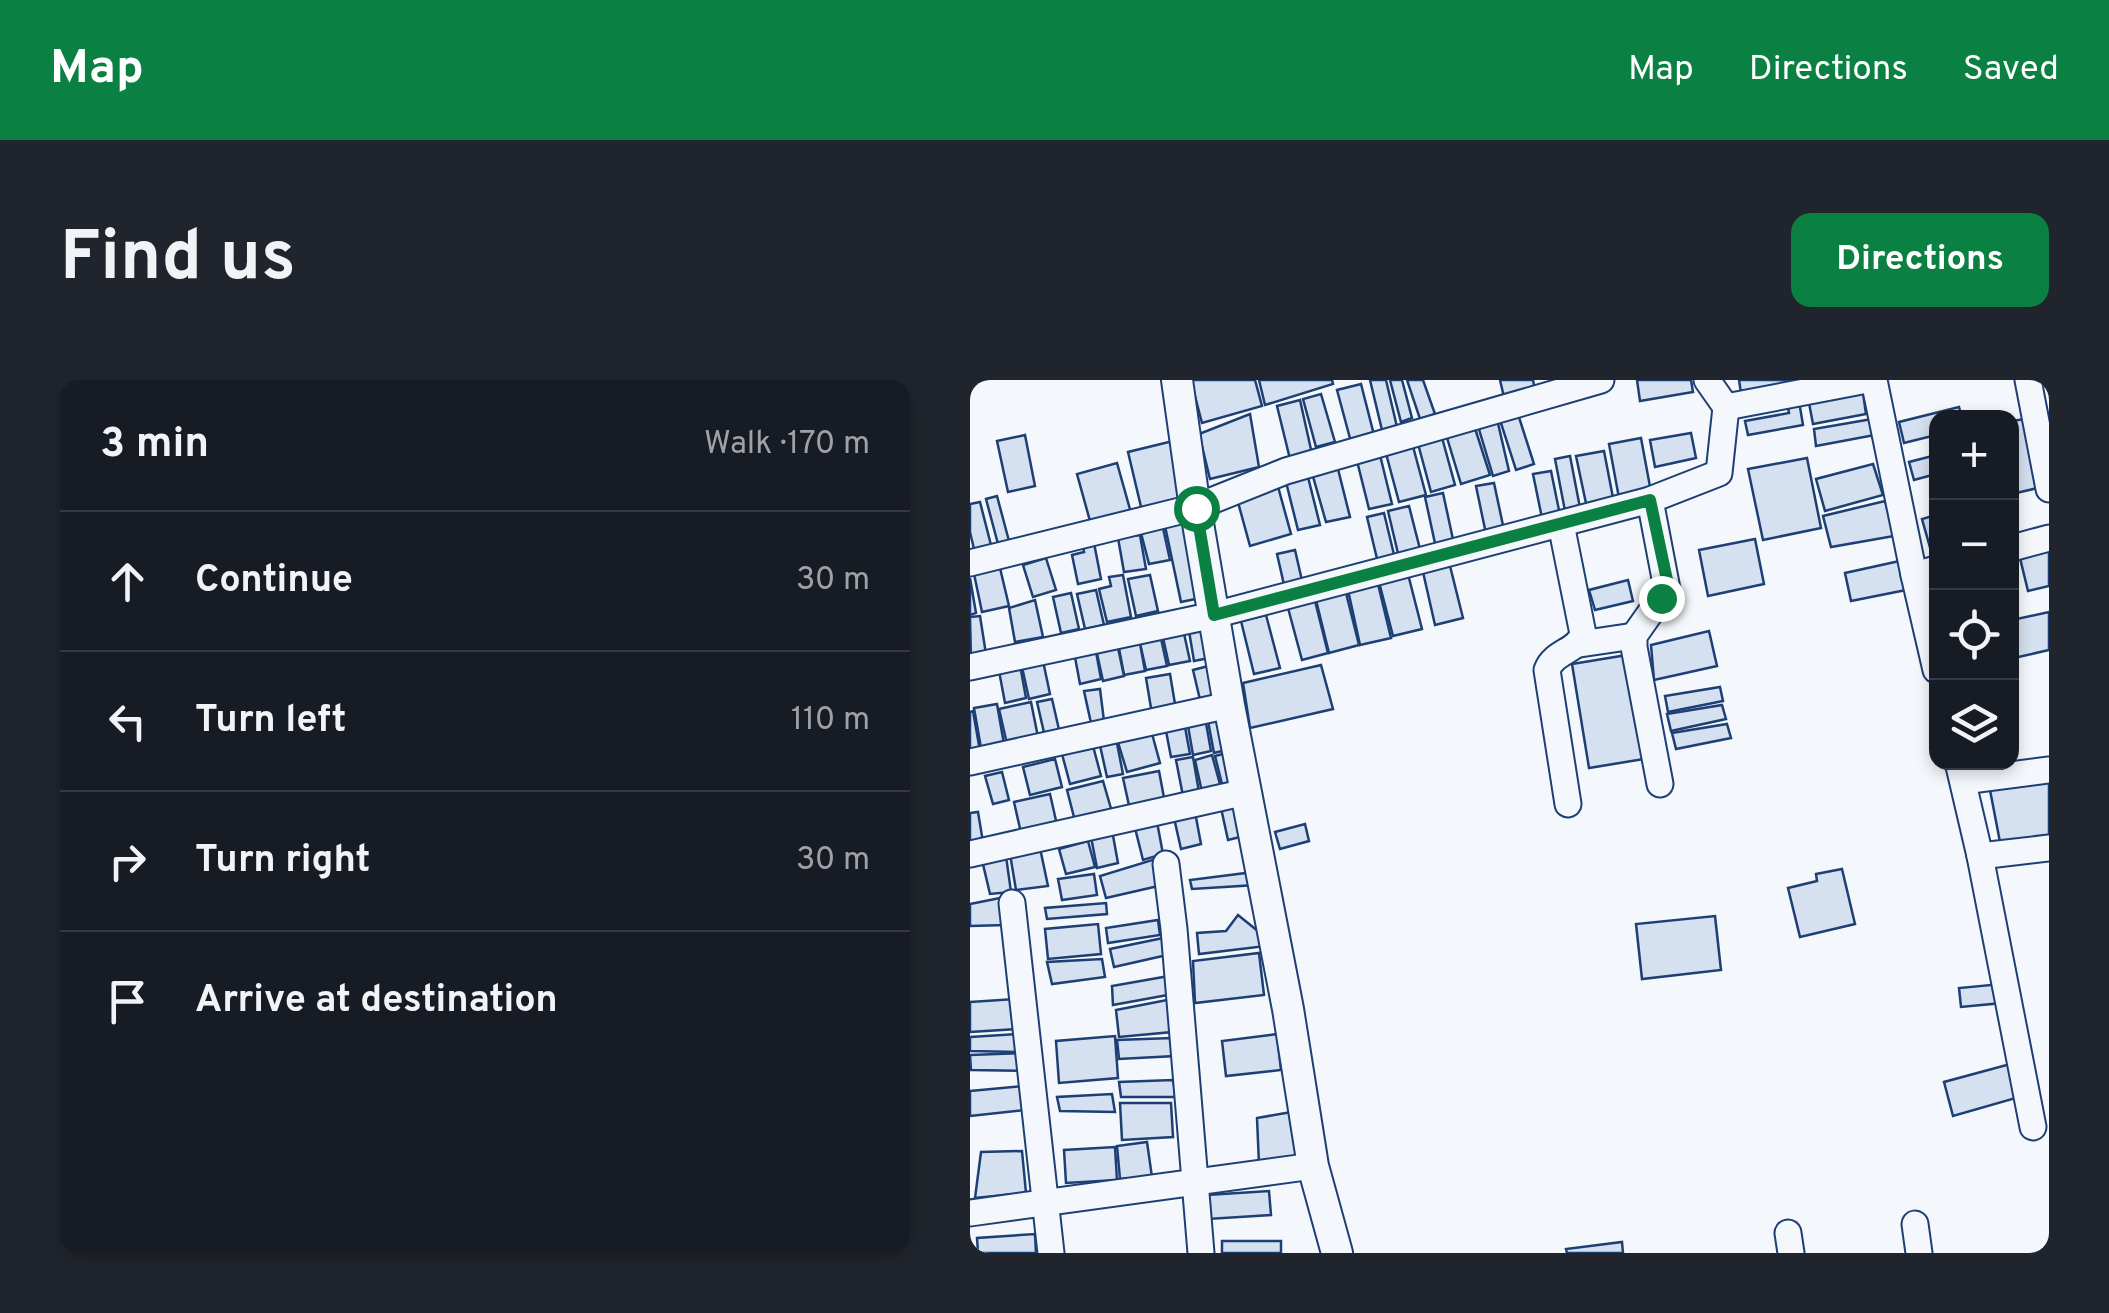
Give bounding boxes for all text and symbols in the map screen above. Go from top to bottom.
text: Map [50,40,144,100]
text: Map [1628,48,1694,92]
text: Directions [1749,48,1908,92]
text: Saved [1963,48,2059,92]
button: Directions [1791,213,2049,307]
text: Find us [60,216,296,305]
map controls [1929,410,2019,770]
button: + [1929,410,2019,500]
text: 3 min [100,419,209,472]
text: Walk · 170 m [704,425,870,465]
route start [1174,486,1220,532]
button: − [1929,500,2019,590]
icon: ahead [100,554,155,609]
text: Continue [195,557,353,606]
text: 30 m [796,561,870,601]
route end [1639,576,1685,622]
button: locate [1929,590,2019,680]
button: layers [1929,680,2019,770]
icon: left [100,694,155,749]
text: Turn left [195,697,347,746]
text: 110 m [791,701,870,741]
icon: right [100,834,155,889]
text: Turn right [195,837,370,886]
text: 30 m [796,841,870,881]
icon: arrive [100,974,155,1029]
text: Arrive at destination [195,977,558,1026]

